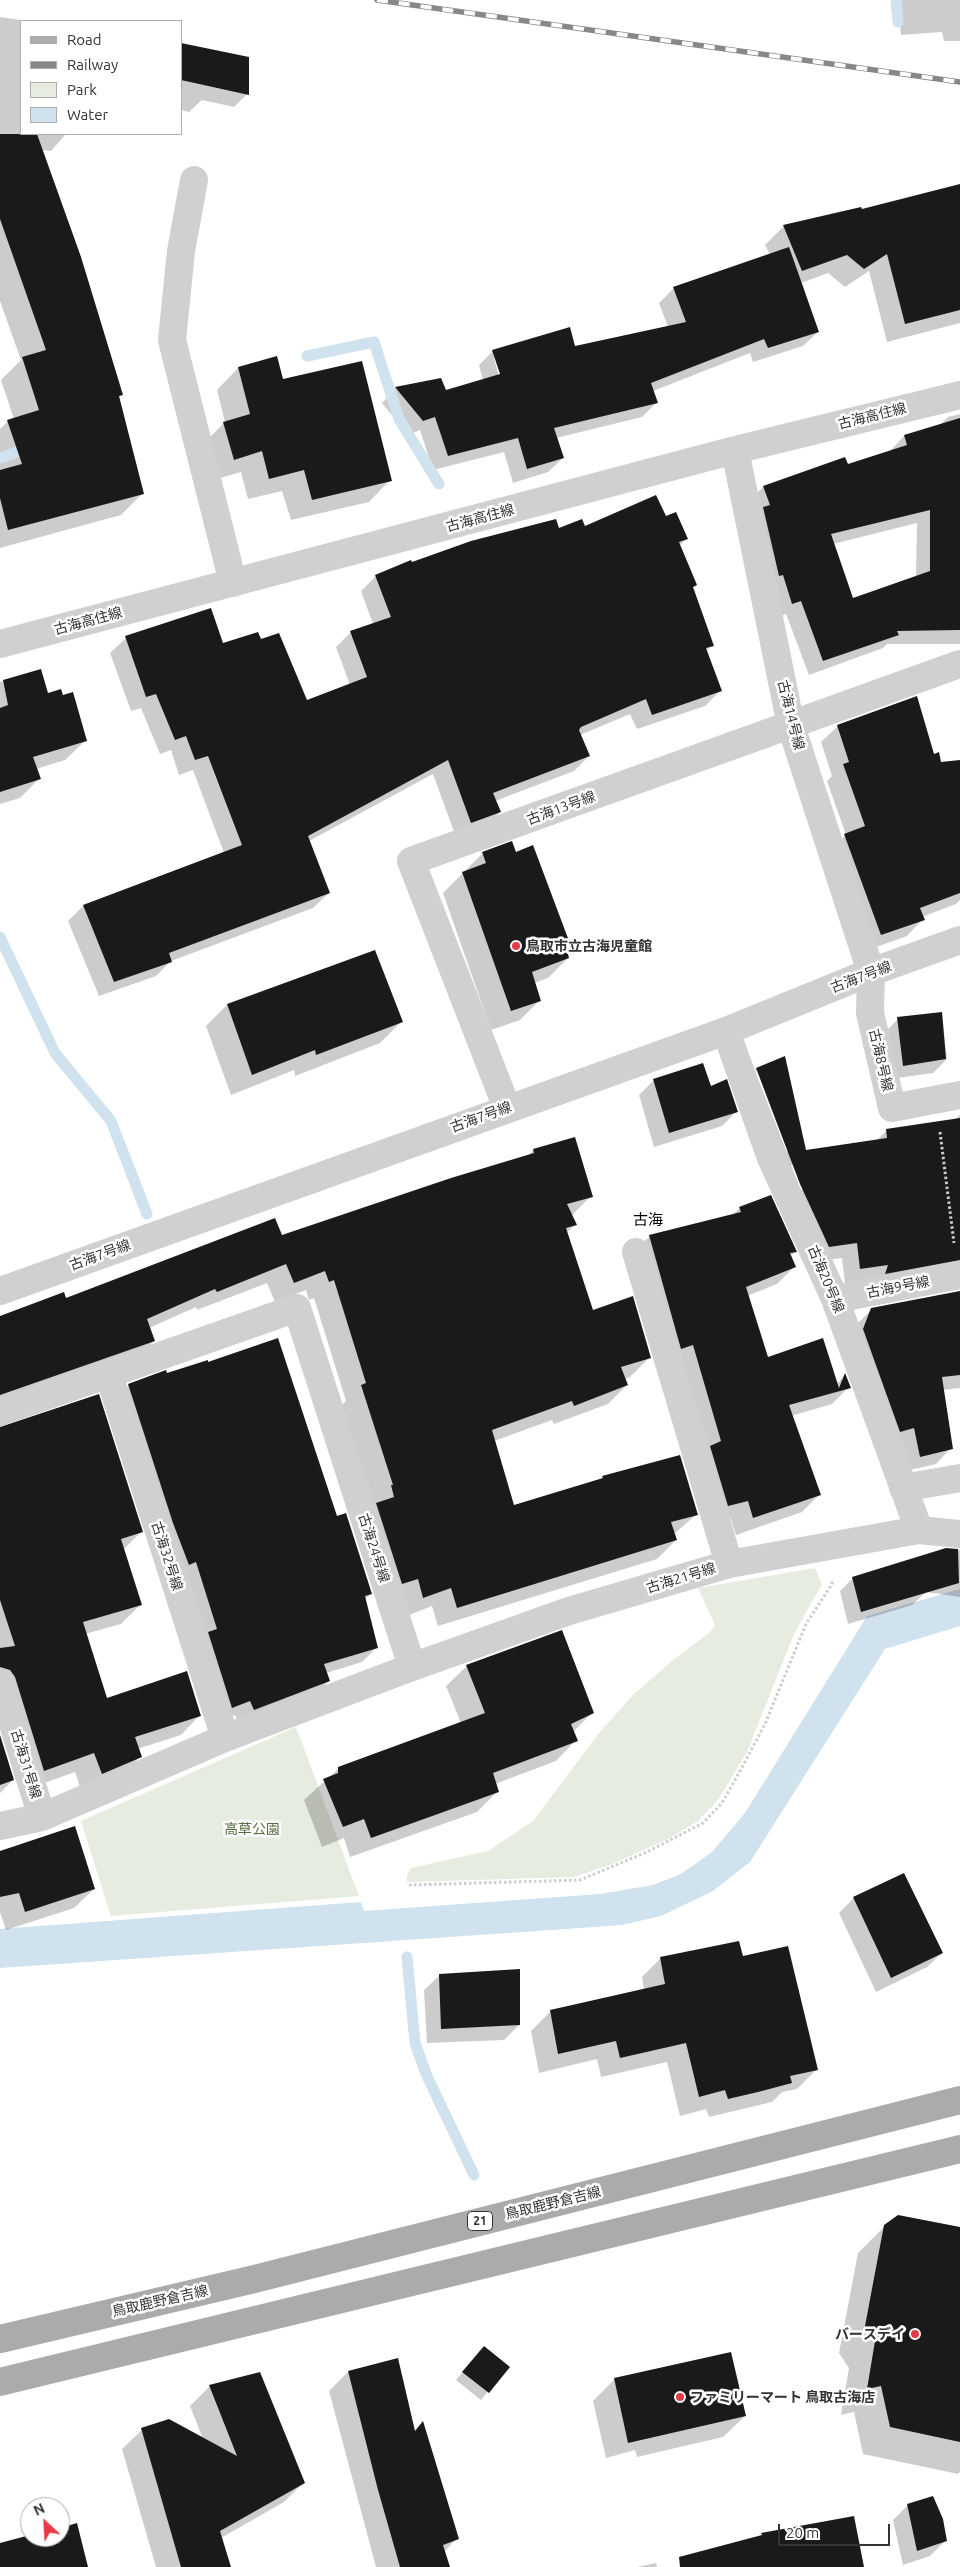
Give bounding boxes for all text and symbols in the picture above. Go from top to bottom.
legend [20,20,182,135]
text: Road [67,31,102,48]
text: Railway [67,56,118,73]
text: Park [67,81,97,98]
text: Water [67,106,108,123]
street label: 古海高住線 [836,399,908,433]
street label: 古海高住線 [444,501,516,535]
street label: 古海高住線 [52,604,124,638]
street label: 古海14号線 [774,678,808,752]
street label: 古海13号線 [524,788,598,828]
place label: 鳥取市立古海児童館 [526,938,652,954]
marker: 鳥取市立古海児童館 [510,940,522,952]
street label: 古海7号線 [828,958,894,996]
street label: 古海8号線 [866,1027,896,1093]
street label: 古海7号線 [448,1098,514,1136]
district label: 古海 [633,1211,663,1229]
street label: 古海7号線 [67,1236,133,1274]
street label: 古海20号線 [804,1243,848,1315]
street label: 古海9号線 [865,1273,931,1301]
street label: 古海24号線 [355,1511,393,1585]
street label: 古海32号線 [148,1519,186,1593]
street label: 古海21号線 [644,1559,718,1597]
street label: 古海31号線 [7,1727,45,1801]
park label: 高草公園 [224,1821,280,1837]
street label: 鳥取鹿野倉吉線 [503,2183,603,2223]
road number: 21 [468,2212,492,2230]
street label: 鳥取鹿野倉吉線 [110,2282,210,2320]
place label: バースデイ [835,2326,905,2342]
marker: バースデイ [909,2328,921,2340]
place label: ファミリーマート 鳥取古海店 [690,2389,875,2405]
marker: ファミリーマート 鳥取古海店 [674,2391,686,2403]
north arrow [20,2497,70,2547]
text: N [31,2500,47,2519]
scale bar [780,2514,892,2546]
text: 20 m [786,2524,819,2541]

